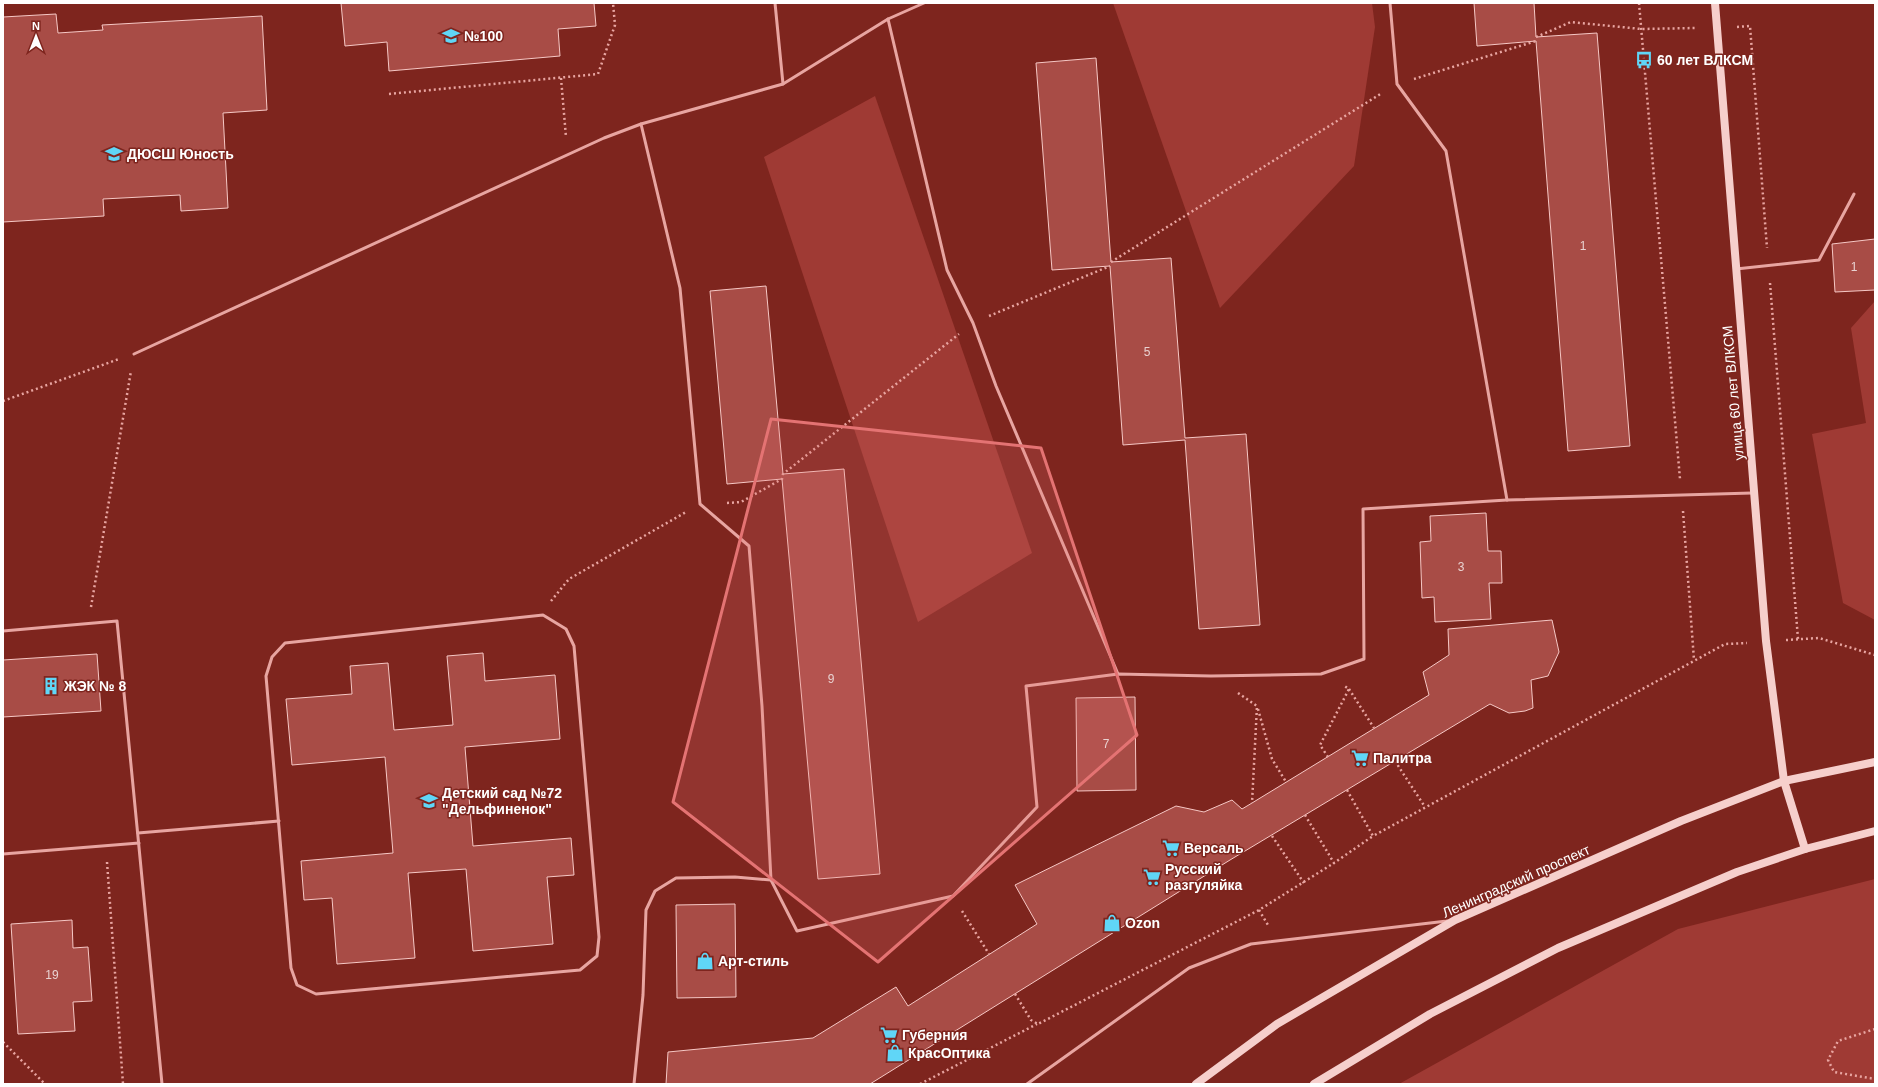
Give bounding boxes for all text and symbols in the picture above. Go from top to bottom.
north arrow [16,16,56,56]
text: N [32,20,40,32]
school or university icon: №100 [441,26,461,46]
place label: №100 [464,28,503,44]
bus stop icon: 60 лет ВЛКСМ [1634,50,1654,70]
place label: 60 лет ВЛКСМ [1657,52,1753,68]
school or university icon: ДЮСШ Юность [104,144,124,164]
place label: ДЮСШ Юность [127,146,234,162]
house number: 1 [1580,239,1587,253]
house number: 1 [1851,260,1858,274]
street label: улица 60 лет ВЛКСМ [1719,325,1747,461]
house number: 5 [1144,345,1151,359]
house number: 3 [1458,560,1465,574]
house number: 9 [828,672,835,686]
building icon: ЖЭК № 8 [41,676,61,696]
place label: ЖЭК № 8 [63,678,127,694]
house number: 7 [1103,737,1110,751]
supermarket icon: Палитра [1350,748,1370,768]
place label: Палитра [1373,750,1432,766]
place label: Детский сад №72 "Дельфиненок" [442,785,562,817]
school or university icon: Детский сад №72 "Дельфиненок" [419,791,439,811]
supermarket icon: Версаль [1161,838,1181,858]
place label: Версаль [1184,840,1244,856]
street label: Ленинградский проспект [1440,841,1593,921]
place label: Русский разгуляйка [1165,861,1243,893]
supermarket icon: Русский разгуляйка [1142,867,1162,887]
shop icon: Ozon [1102,913,1122,933]
place label: Ozon [1125,915,1160,931]
shop icon: Арт-стиль [695,951,715,971]
place label: Арт-стиль [718,953,789,969]
house number: 19 [45,968,59,982]
supermarket icon: Губерния [879,1025,899,1045]
place label: Губерния [902,1027,967,1043]
shop icon: КрасОптика [885,1043,905,1063]
place label: КрасОптика [908,1045,990,1061]

